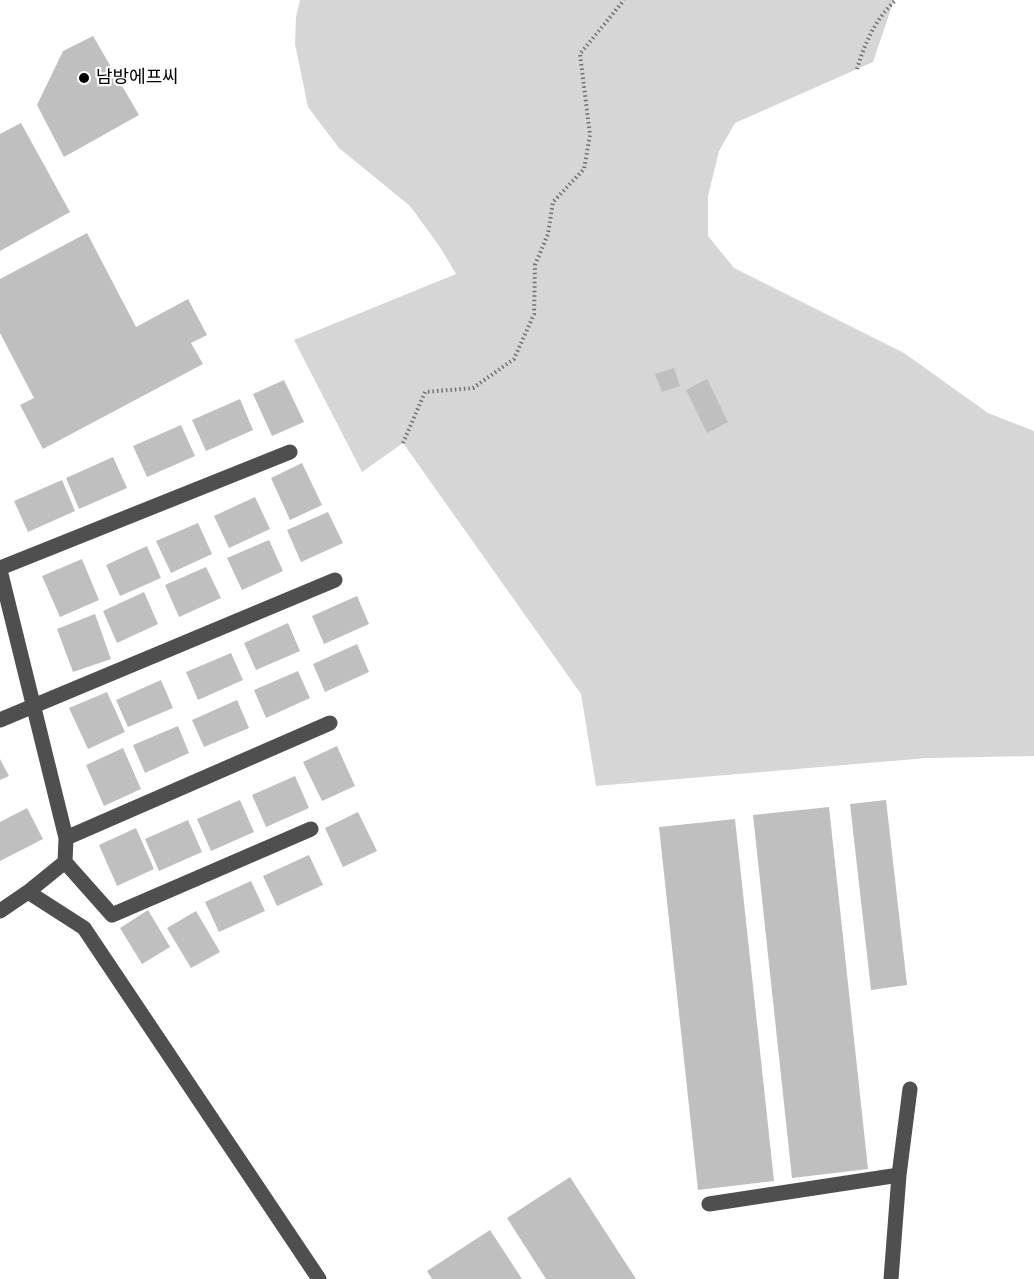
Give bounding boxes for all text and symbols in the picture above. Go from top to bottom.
place label: 남방에프씨 [96,67,179,89]
marker: 남방에프씨 [77,71,91,85]

